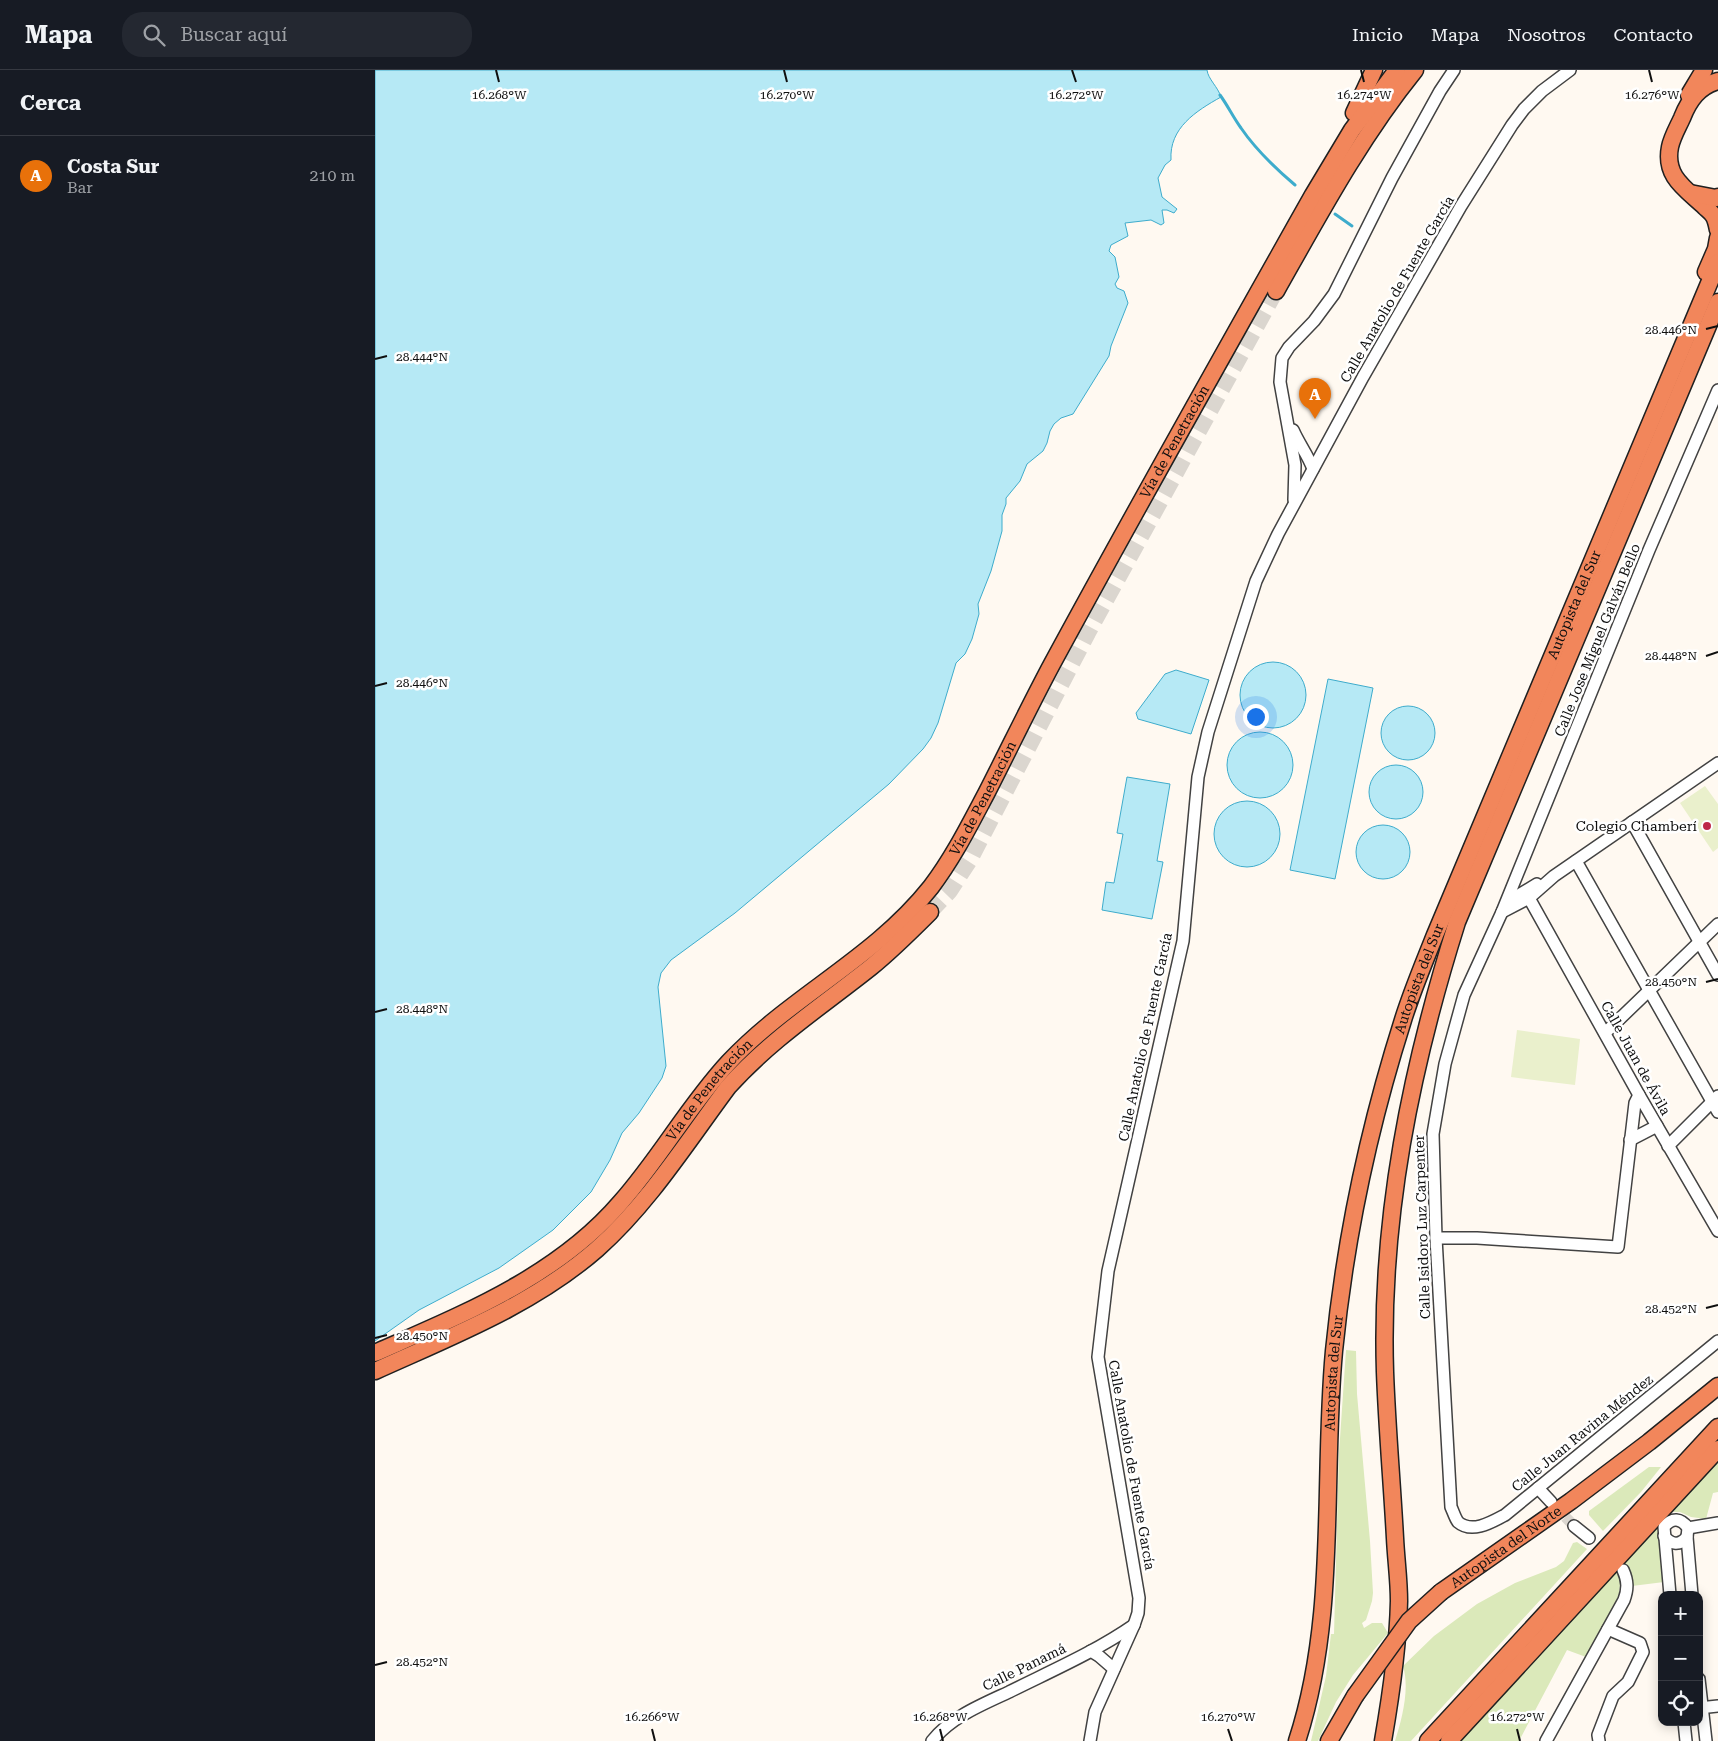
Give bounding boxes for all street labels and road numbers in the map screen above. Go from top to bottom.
street label: Calle Anatolio de Fuente García [1337,192,1457,385]
street label: Vía de Penetración [1137,382,1212,501]
street label: Calle Jose Miguel Galván Bello [1551,541,1643,739]
street label: Autopista del Sur [1544,548,1604,661]
street label: Vía de Penetración [946,738,1019,858]
street label: Autopista del Sur [1391,921,1447,1036]
street label: Calle Anatolio de Fuente García [1115,931,1175,1143]
street label: Calle Juan de Ávila [1598,998,1674,1118]
street label: Vía de Penetración [663,1036,755,1144]
street label: Calle Isidoro Luz Carpenter [1411,1134,1433,1319]
street label: Autopista del Sur [1321,1314,1346,1431]
street label: Calle Anatolio de Fuente García [1106,1359,1158,1572]
street label: Calle Juan Ravina Méndez [1508,1371,1656,1495]
street label: Autopista del Norte [1447,1502,1564,1591]
street label: Calle Panamá [980,1640,1069,1694]

